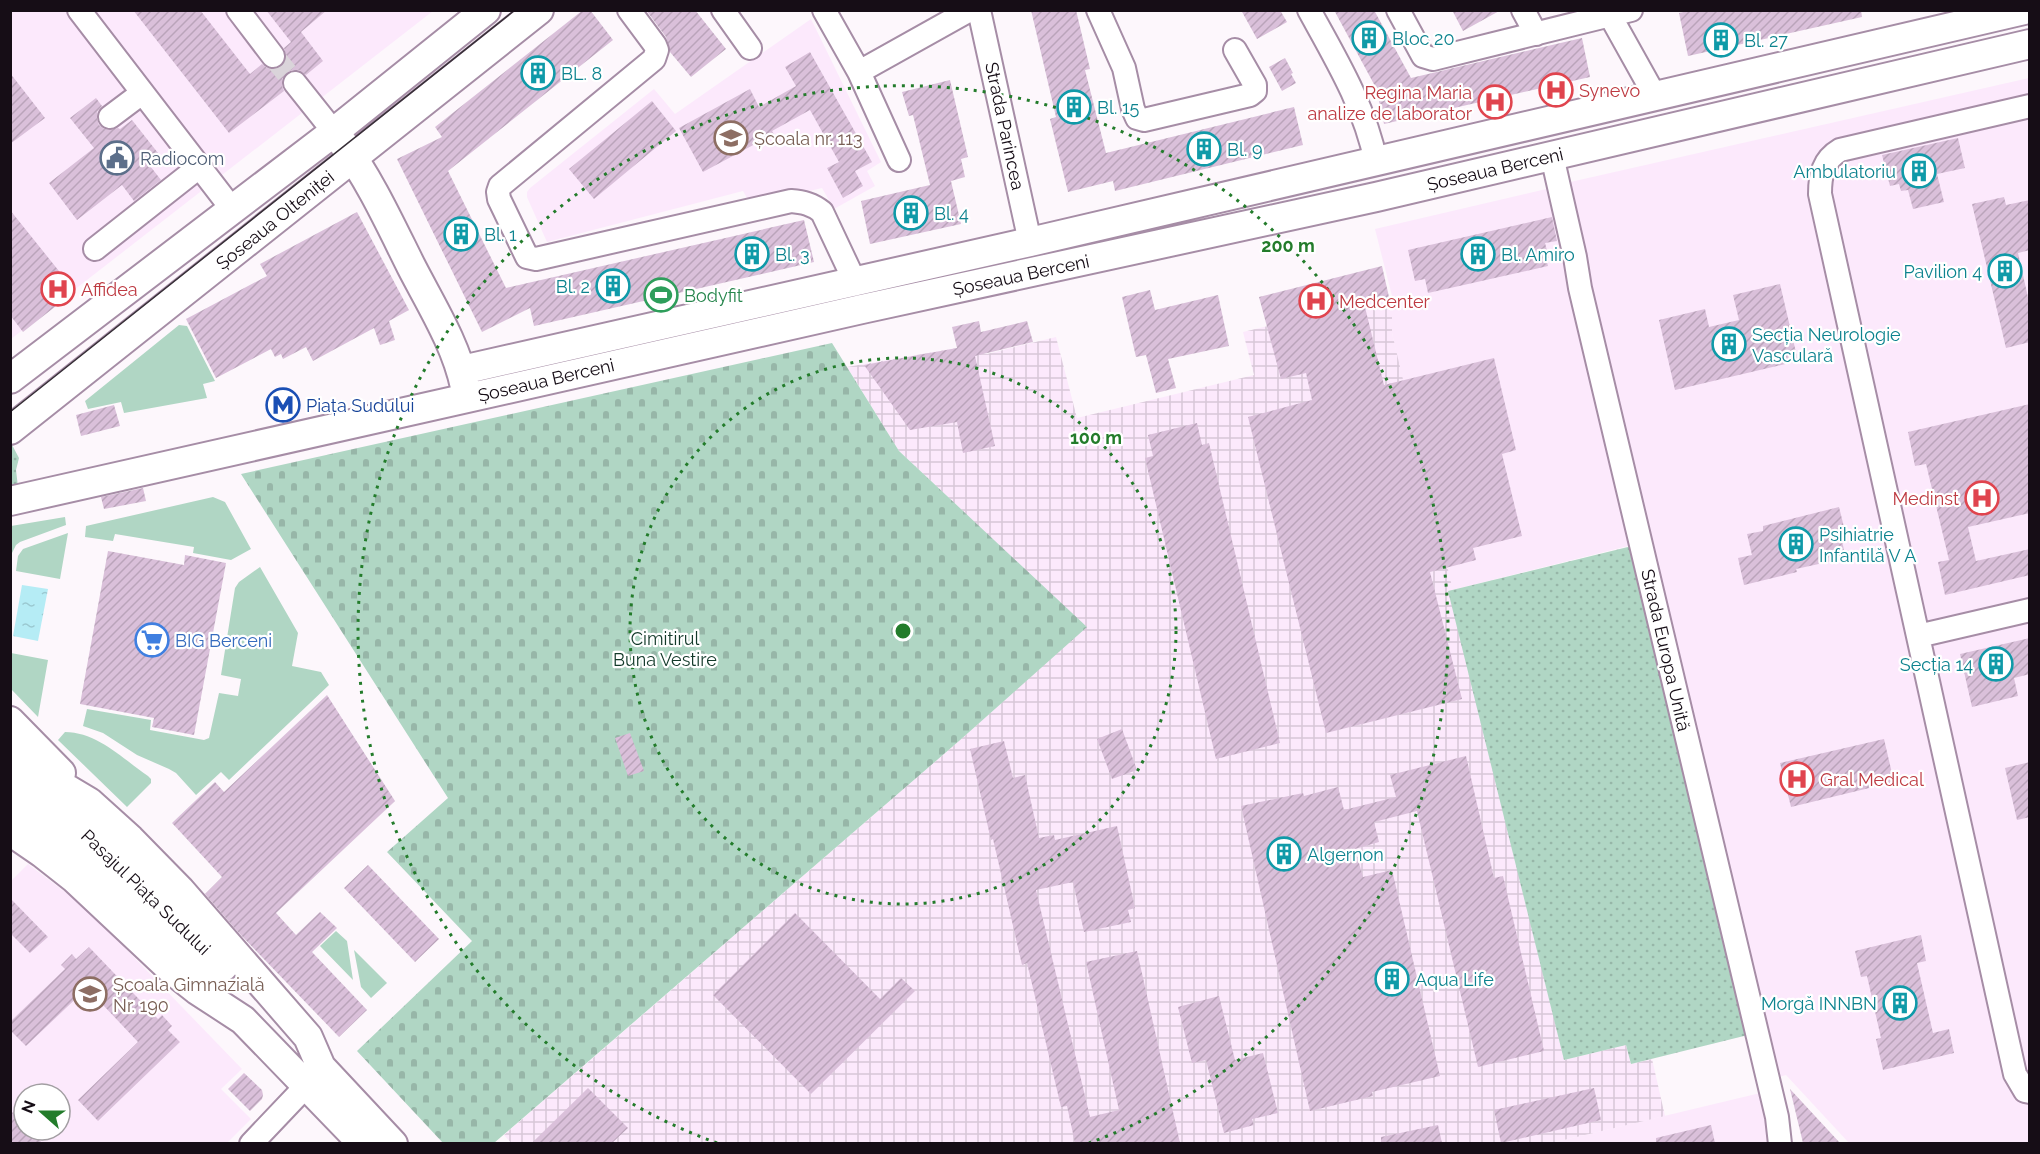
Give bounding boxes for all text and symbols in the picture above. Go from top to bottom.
building icon: Bloc 20 [1351,20,1387,56]
building icon: Bl. 27 [1703,22,1739,58]
place label: Bloc 20 [1392,28,1454,49]
place label: Bl. 27 [1744,30,1788,51]
building icon: BL. 8 [520,55,556,91]
street label: Strada Parincea [981,60,1029,192]
place label: BL. 8 [561,63,602,84]
hospital icon: Synevo [1538,72,1574,108]
place label: Synevo [1579,80,1640,101]
place label: Regina Maria analize de laborator [1307,82,1473,124]
hospital icon: Regina Maria analize de laborator [1477,84,1513,120]
building icon: Bl. 15 [1056,89,1092,125]
place label: Bl. 15 [1097,97,1140,118]
school or university icon: Școala nr. 113 [713,120,749,156]
place label: Școala nr. 113 [754,128,863,149]
building icon: Bl. 9 [1186,131,1222,167]
place label: Bl. 9 [1227,139,1262,160]
public building icon: Radiocom [99,140,135,176]
street label: Șoseaua Berceni [1425,143,1565,195]
place label: Radiocom [140,148,224,169]
building icon: Ambulatoriu [1901,153,1937,189]
place label: Ambulatoriu [1793,161,1896,182]
street label: Șoseaua Olteniței [212,166,338,274]
building icon: Bl. 4 [893,195,929,231]
place label: Bl. 4 [934,203,969,224]
building icon: Bl. 1 [443,216,479,252]
place label: Bl. 1 [484,224,517,245]
text: 200 m [1261,235,1315,256]
building icon: Bl. 3 [734,236,770,272]
building icon: Bl. Amiro [1460,236,1496,272]
place label: Bl. 3 [775,244,810,265]
place label: Bl. Amiro [1501,244,1575,265]
street label: Șoseaua Berceni [951,250,1091,300]
building icon: Pavilion 4 [1987,253,2023,289]
place label: Pavilion 4 [1903,261,1982,282]
building icon: Bl. 2 [595,268,631,304]
hospital icon: Affidea [40,271,76,307]
place label: Bl. 2 [556,276,590,297]
sports icon: Bodyfit [643,277,679,313]
place label: Affidea [81,279,138,300]
hospital icon: Medcenter [1298,283,1334,319]
place label: Bodyfit [684,285,743,306]
place label: Medcenter [1339,291,1431,312]
place label: Secția Neurologie Vasculară [1752,324,1901,366]
building icon: Secția Neurologie Vasculară [1711,326,1747,362]
street label: Șoseaua Berceni [476,354,616,406]
metro station icon: Piața Sudului [265,387,301,423]
place label: Piața Sudului [306,395,414,416]
text: 100 m [1070,427,1122,448]
hospital icon: Medinst [1964,480,2000,516]
place label: Medinst [1892,488,1959,509]
place label: Psihiatrie Infantilă V A [1819,524,1916,566]
building icon: Psihiatrie Infantilă V A [1778,526,1814,562]
street label: Strada Europa Unită [1637,567,1695,733]
centre of rings [893,621,913,641]
supermarket icon: BIG Berceni [134,622,170,658]
park label: Cimitirul Buna Vestire [613,628,717,670]
place label: BIG Berceni [175,630,272,651]
building icon: Secția 14 [1978,646,2014,682]
place label: Secția 14 [1900,654,1973,675]
hospital icon: Gral Medical [1779,761,1815,797]
place label: Gral Medical [1820,769,1924,790]
street label: Pasajul Piața Sudului [77,825,215,959]
building icon: Algernon [1266,836,1302,872]
place label: Algernon [1307,844,1384,865]
building icon: Aqua Life [1374,961,1410,997]
place label: Aqua Life [1415,969,1494,990]
place label: Școala Gimnazială Nr. 190 [113,974,265,1016]
school or university icon: Școala Gimnazială Nr. 190 [72,976,108,1012]
building icon: Morgă INNBN [1882,985,1918,1021]
place label: Morgă INNBN [1761,993,1877,1014]
north arrow [12,1082,72,1142]
text: N [17,1098,40,1116]

